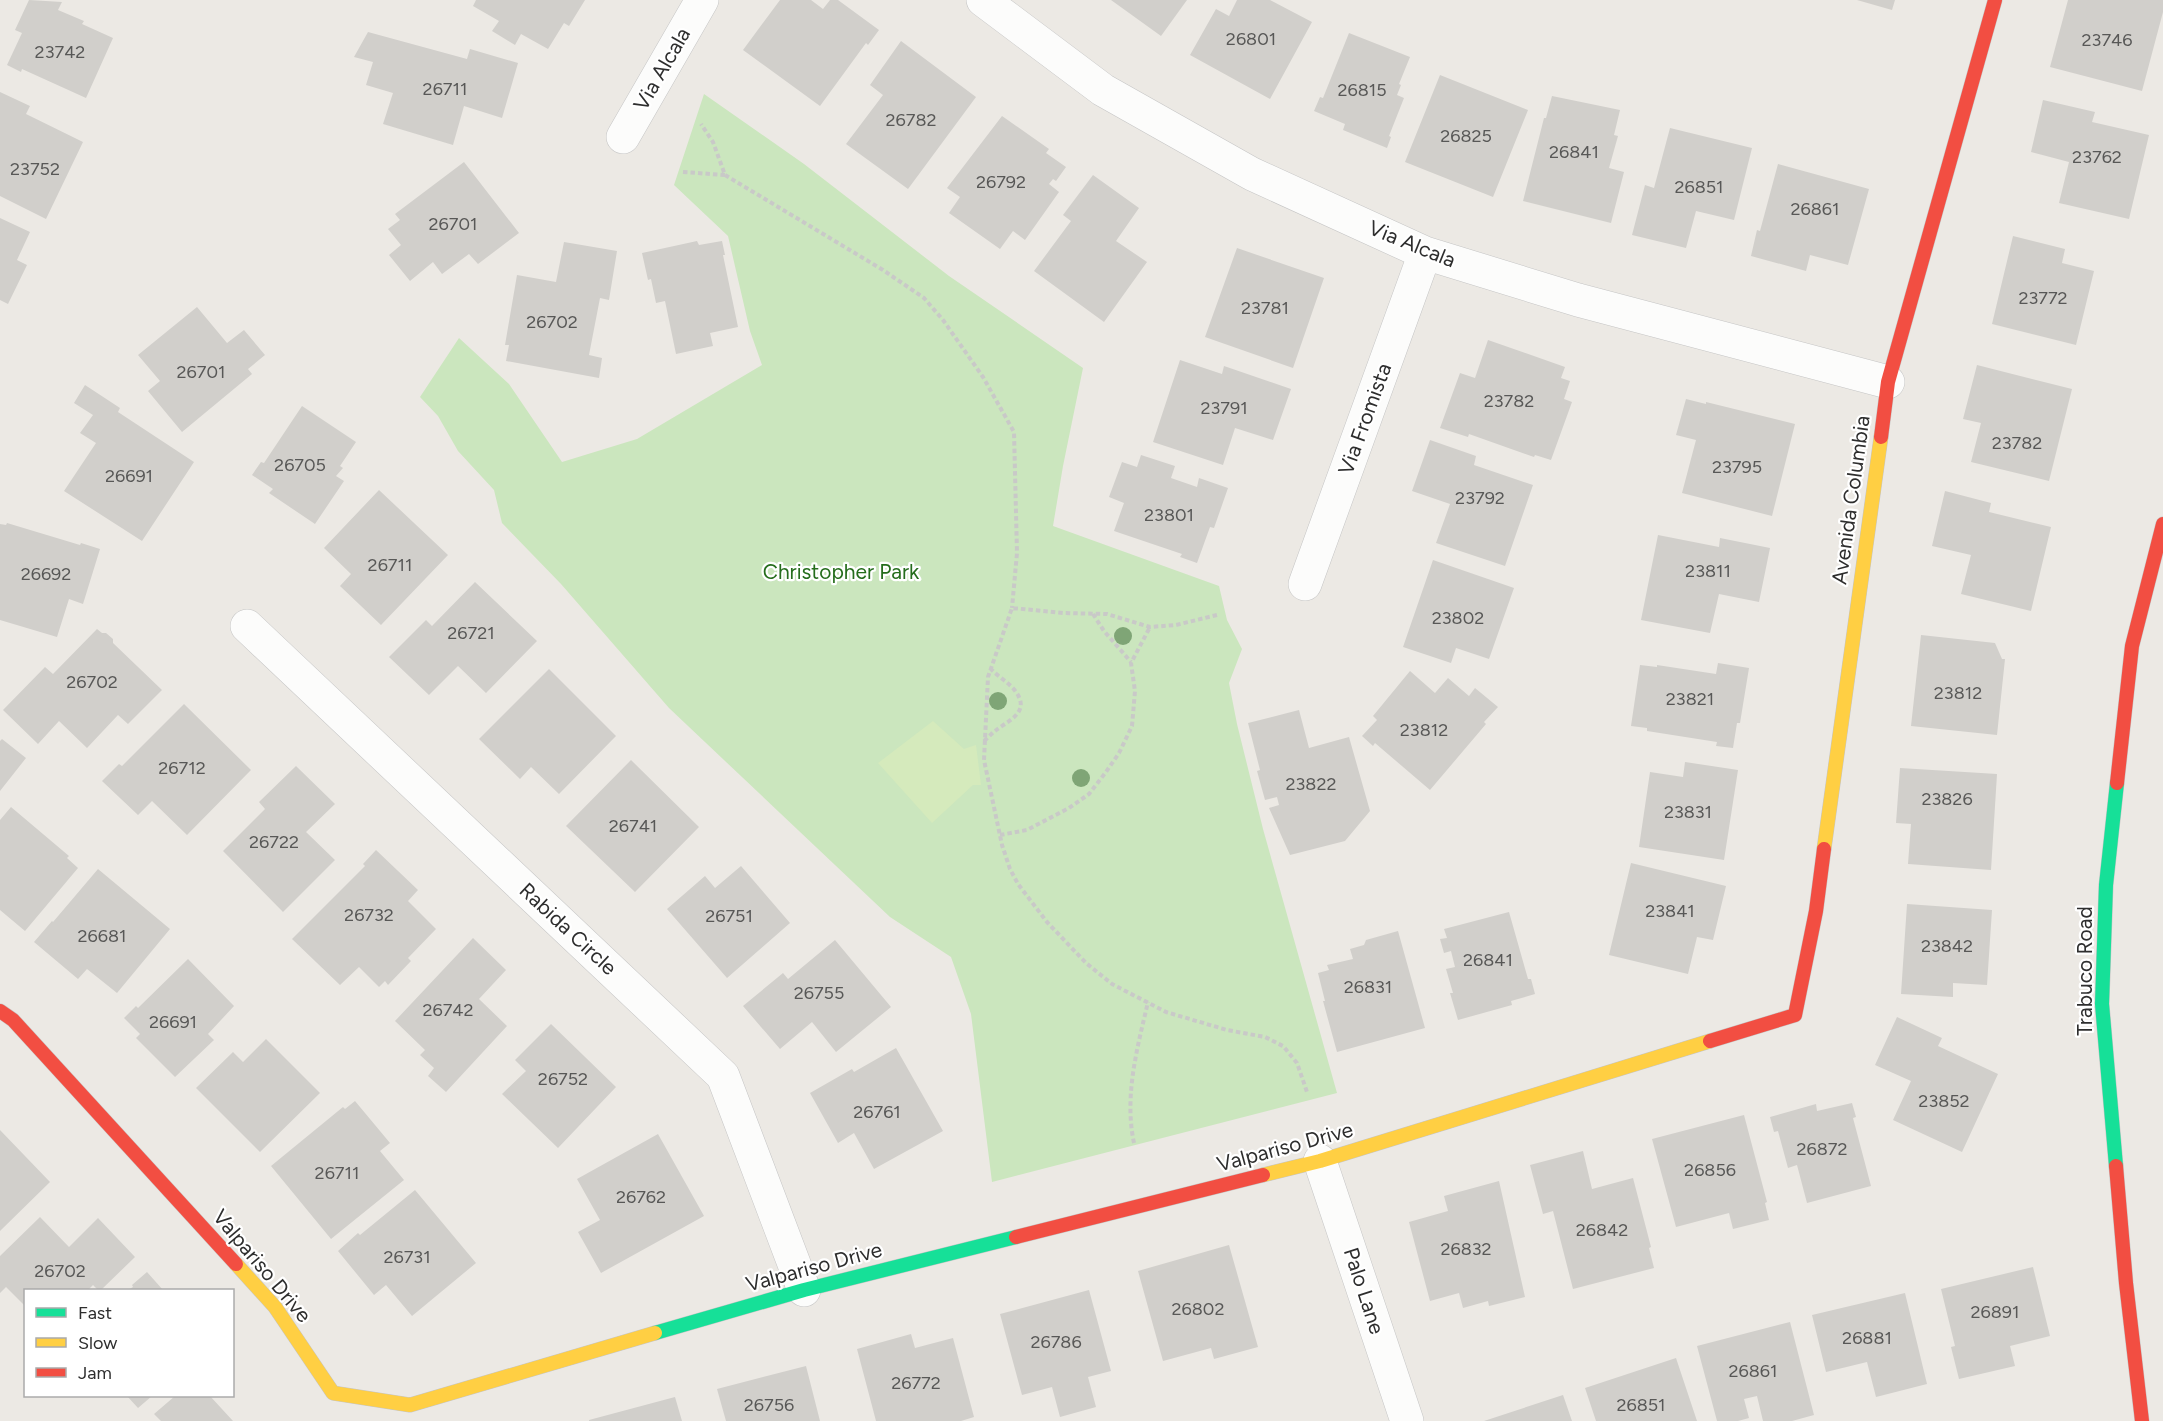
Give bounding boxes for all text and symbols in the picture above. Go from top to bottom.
street label: Via Alcala [628,23,695,115]
house number: 26801 [1226,28,1276,50]
house number: 23746 [2082,29,2132,51]
house number: 23742 [35,41,85,63]
house number: 26711 [423,78,467,100]
house number: 26815 [1337,79,1387,101]
house number: 26782 [885,109,937,131]
house number: 26825 [1440,125,1492,147]
house number: 26841 [1549,141,1599,163]
house number: 23762 [2072,146,2122,168]
house number: 23752 [10,158,60,180]
house number: 26792 [976,171,1026,193]
house number: 26851 [1674,176,1724,198]
house number: 26861 [1791,198,1839,220]
house number: 26701 [429,213,477,235]
street label: Via Alcala [1365,215,1459,272]
house number: 23772 [2018,287,2068,309]
house number: 23781 [1241,297,1289,319]
house number: 26702 [526,311,578,333]
street label: Via Fromista [1333,360,1396,478]
house number: 26701 [177,361,225,383]
house number: 23782 [1484,390,1534,412]
house number: 23791 [1200,397,1248,419]
street label: Avenida Columbia [1826,414,1875,586]
house number: 23782 [1992,432,2042,454]
house number: 26705 [274,454,326,476]
house number: 23795 [1712,456,1762,478]
house number: 26691 [105,465,153,487]
house number: 23792 [1455,487,1505,509]
house number: 23801 [1144,504,1194,526]
house number: 26711 [368,554,412,576]
park label: Christopher Park [763,559,920,584]
house number: 23811 [1685,560,1731,582]
house number: 26692 [21,563,71,585]
house number: 23802 [1432,607,1484,629]
house number: 26721 [447,622,495,644]
house number: 26702 [66,671,118,693]
house number: 23812 [1934,682,1982,704]
house number: 23821 [1666,688,1714,710]
house number: 23812 [1400,719,1448,741]
house number: 26712 [158,757,206,779]
house number: 23822 [1285,773,1337,795]
house number: 23826 [1921,788,1973,810]
house number: 23831 [1664,801,1712,823]
house number: 26741 [609,815,657,837]
house number: 26722 [249,831,299,853]
street label: Rabida Circle [515,877,622,980]
house number: 23841 [1645,900,1695,922]
house number: 26732 [344,904,394,926]
house number: 26751 [705,905,753,927]
street label: Trabuco Road [2072,906,2097,1036]
house number: 26681 [78,925,126,947]
house number: 23842 [1921,935,1973,957]
house number: 26841 [1463,949,1513,971]
house number: 26831 [1344,976,1392,998]
house number: 26755 [794,982,844,1004]
house number: 26742 [422,999,474,1021]
house number: 26691 [149,1011,197,1033]
house number: 26752 [538,1068,588,1090]
house number: 23852 [1918,1090,1970,1112]
house number: 26761 [853,1101,901,1123]
street label: Valpariso Drive [1214,1116,1356,1177]
house number: 26872 [1796,1138,1848,1160]
house number: 26856 [1684,1159,1736,1181]
house number: 26711 [315,1162,359,1184]
house number: 26762 [616,1186,666,1208]
street label: Valpariso Drive [208,1204,317,1327]
house number: 26842 [1576,1219,1628,1241]
street label: Valpariso Drive [743,1236,885,1297]
house number: 26832 [1440,1238,1492,1260]
street label: Palo Lane [1339,1244,1390,1337]
house number: 26731 [383,1246,431,1268]
house number: 26702 [34,1260,86,1282]
legend [24,1289,234,1397]
house number: 26802 [1172,1298,1224,1320]
house number: 26891 [1971,1301,2019,1323]
text: Fast [78,1302,112,1324]
house number: 26881 [1842,1327,1892,1349]
house number: 26786 [1030,1331,1082,1353]
text: Slow [78,1332,117,1354]
house number: 26861 [1729,1360,1777,1382]
text: Jam [78,1362,112,1384]
house number: 26772 [891,1372,941,1394]
house number: 26756 [744,1394,794,1416]
house number: 26851 [1616,1394,1666,1416]

